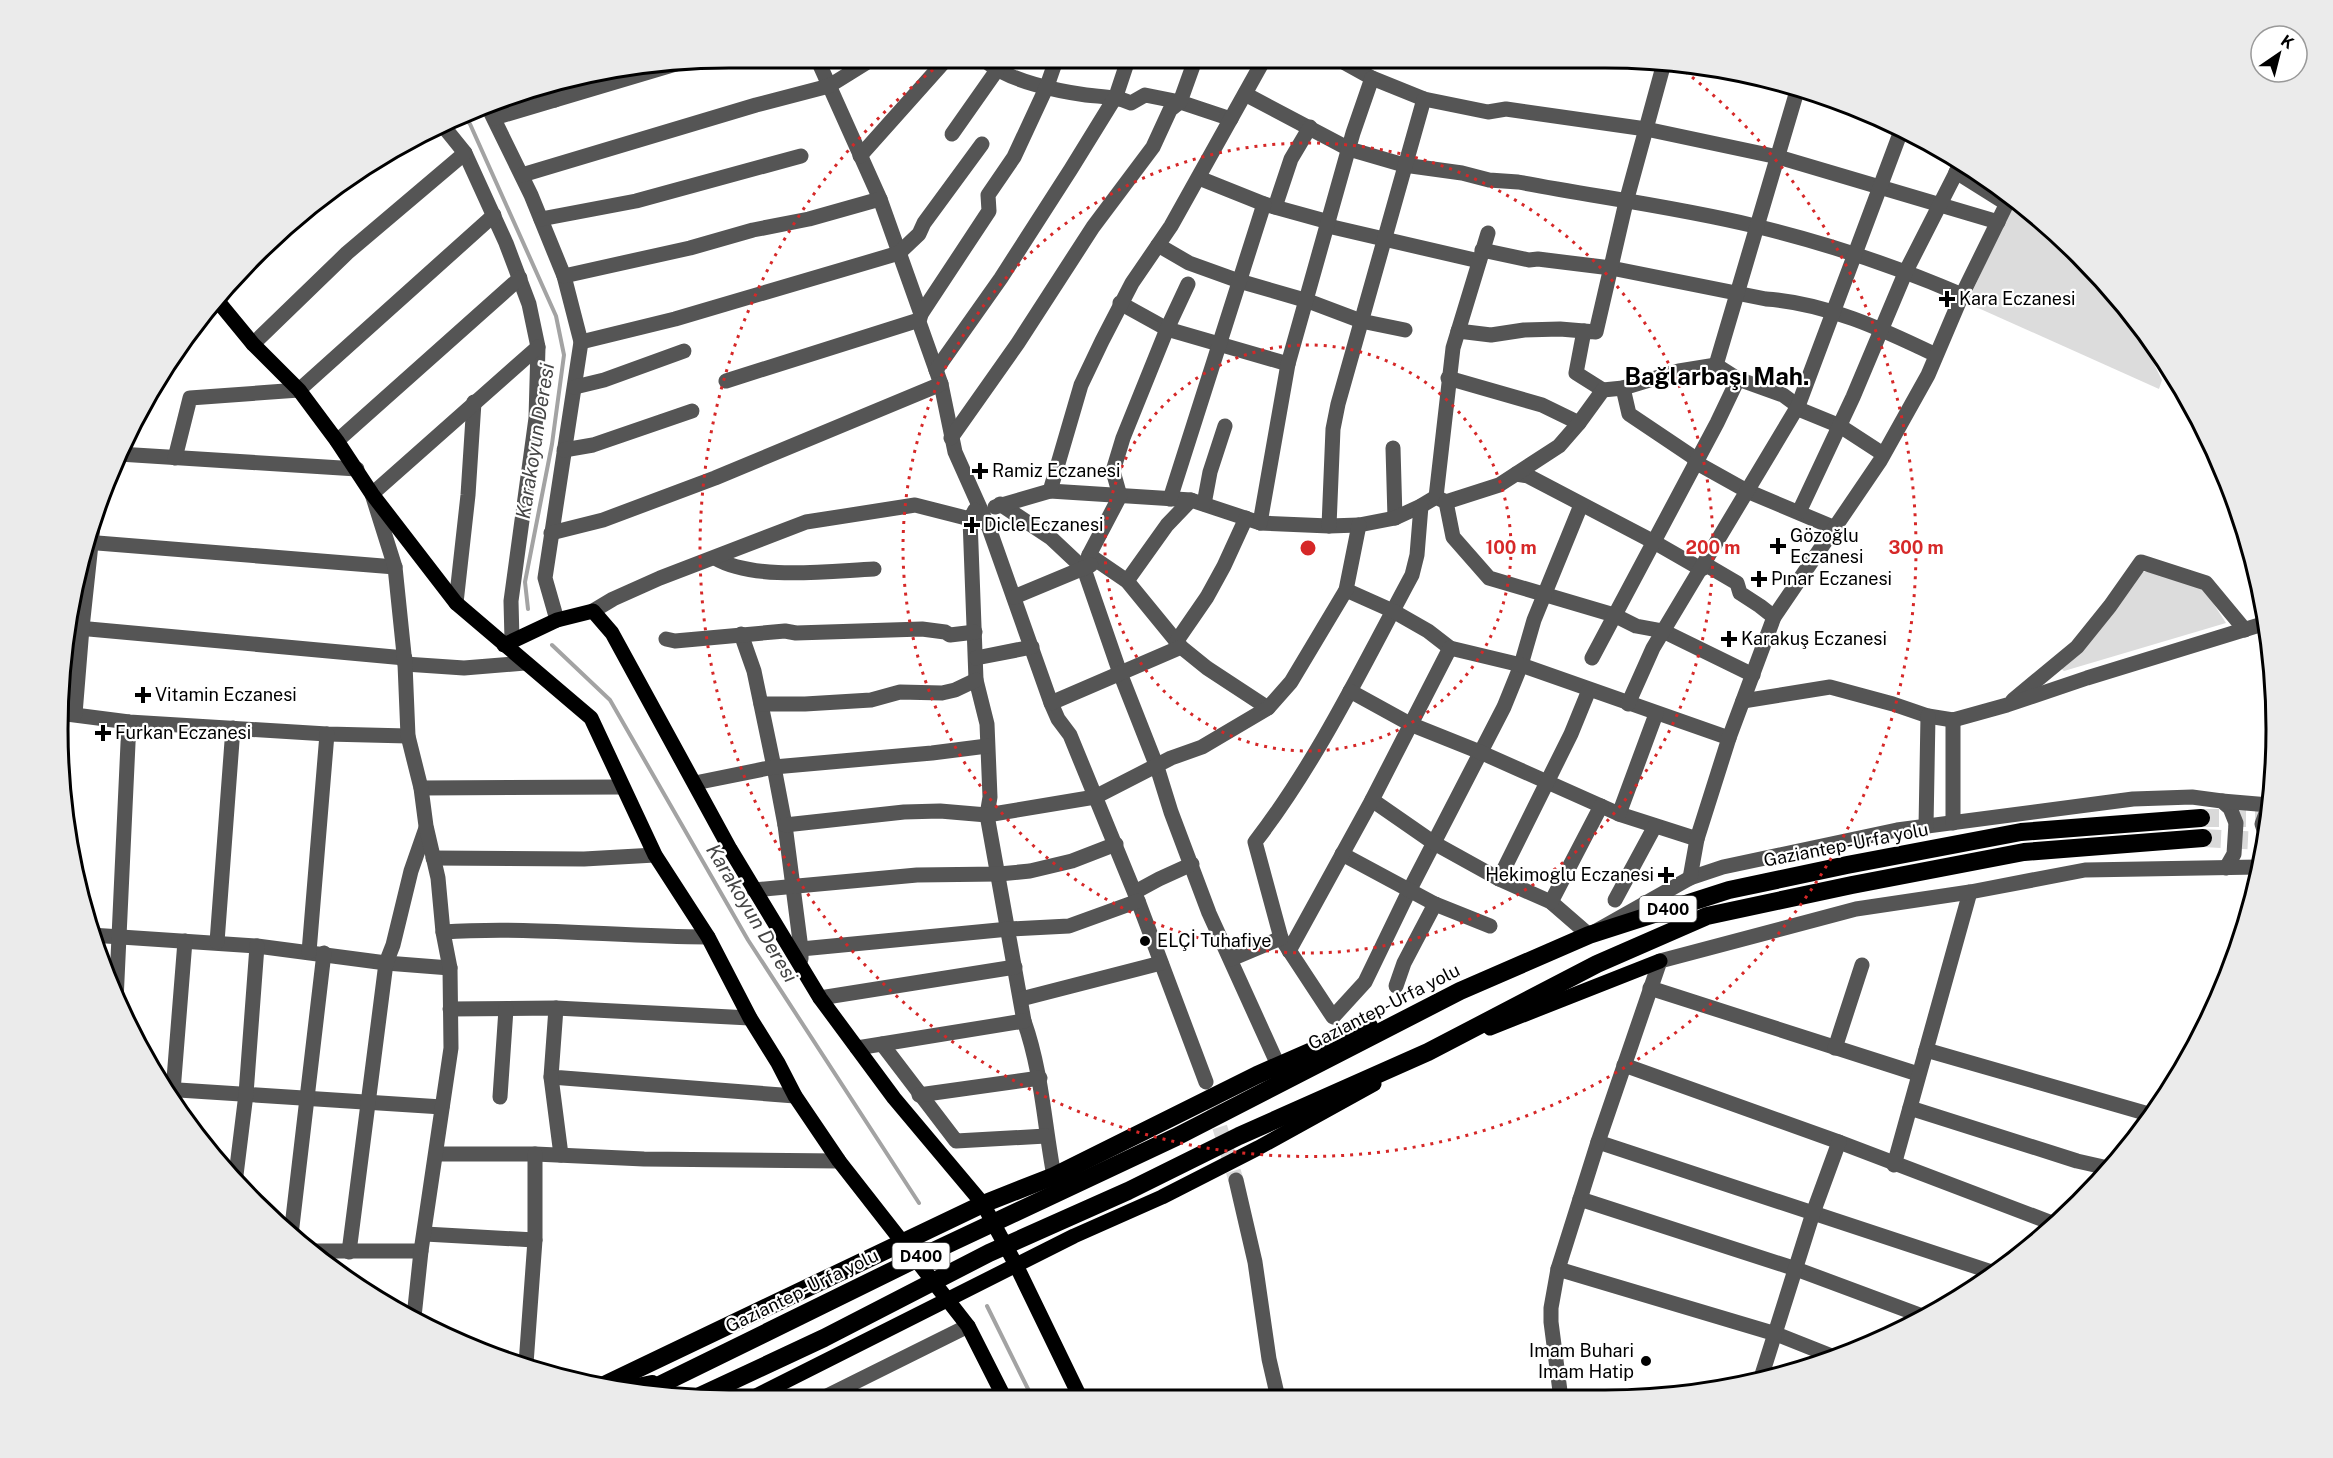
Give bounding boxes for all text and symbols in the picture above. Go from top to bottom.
north arrow [2249,24,2309,84]
text: K [2277,31,2298,53]
place label: Kara Eczanesi [1959,288,2076,309]
marker: Kara Eczanesi [1940,292,1954,306]
water label: Karakoyun Deresi [511,361,559,521]
district label: Bağlarbaşı Mah. [1624,362,1810,391]
place label: Ramiz Eczanesi [992,460,1120,481]
marker: Ramiz Eczanesi [973,464,987,478]
place label: Dicle Eczanesi [984,514,1103,535]
marker: Dicle Eczanesi [965,518,979,532]
place label: Gözoğlu Eczanesi [1790,525,1863,567]
text: 100 m [1485,537,1537,558]
text: 200 m [1686,537,1740,558]
text: 300 m [1888,537,1944,558]
centre of rings [1298,538,1318,558]
marker: Gözoğlu Eczanesi [1771,539,1785,553]
place label: Pınar Eczanesi [1771,568,1892,589]
marker: Pınar Eczanesi [1752,572,1766,586]
place label: Karakuş Eczanesi [1741,628,1887,649]
marker: Karakuş Eczanesi [1722,632,1736,646]
place label: Vitamin Eczanesi [155,684,297,705]
marker: Vitamin Eczanesi [136,688,150,702]
place label: Furkan Eczanesi [115,722,251,743]
marker: Furkan Eczanesi [96,726,110,740]
street label: Gaziantep-Urfa yolu [1762,818,1930,871]
water label: Karakoyun Deresi [701,839,803,987]
place label: Hekimoglu Eczanesi [1485,864,1654,885]
marker: Hekimoglu Eczanesi [1659,868,1673,882]
road number: D400 [1640,896,1696,922]
place label: ELÇİ Tuhafiye [1157,929,1272,951]
marker: ELÇİ Tuhafiye [1138,934,1152,948]
street label: Gaziantep-Urfa yolu [1304,959,1463,1054]
road number: D400 [892,1243,950,1269]
street label: Gaziantep-Urfa yolu [722,1244,882,1337]
place label: Imam Buhari Imam Hatip [1529,1340,1634,1382]
marker: Imam Buhari Imam Hatip [1639,1354,1653,1368]

